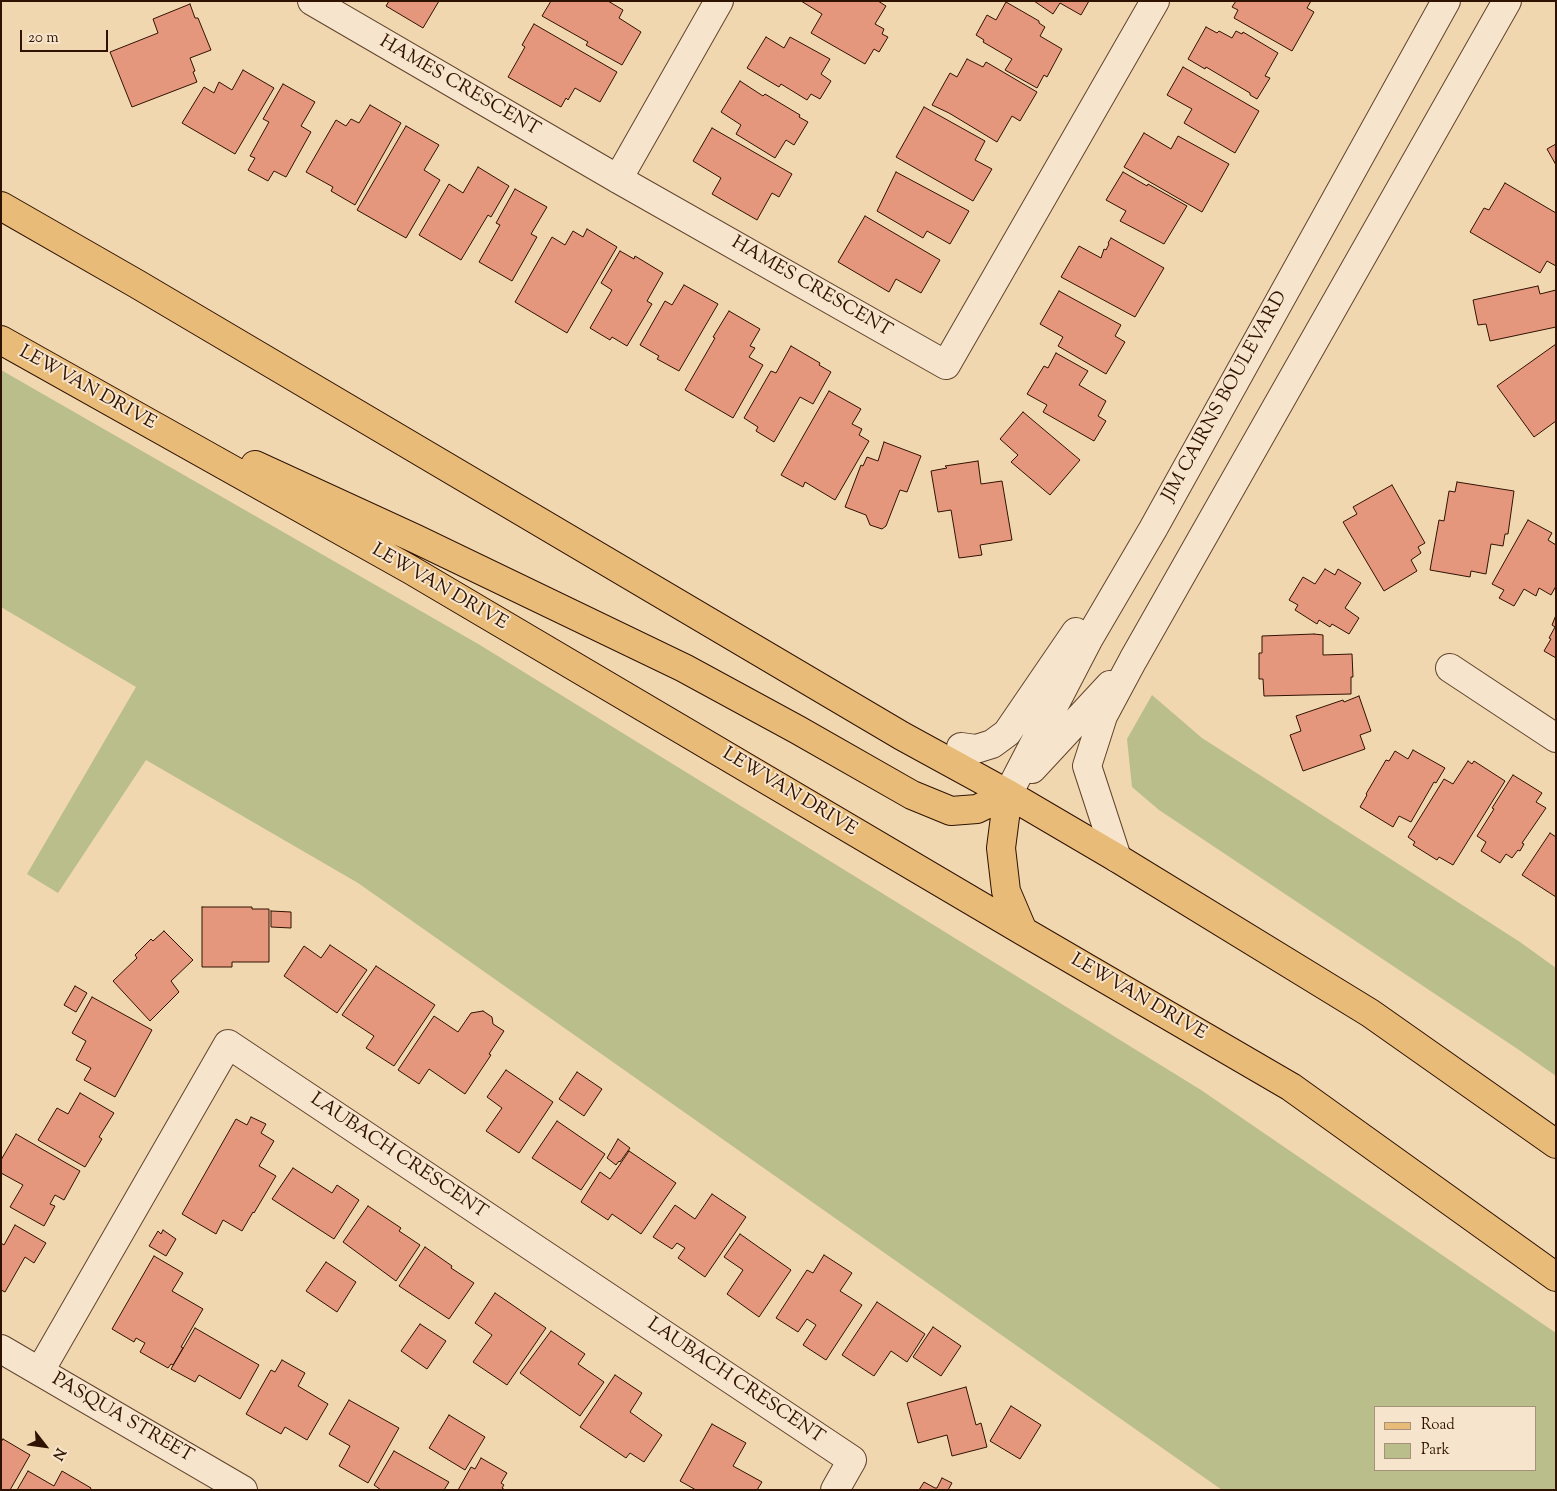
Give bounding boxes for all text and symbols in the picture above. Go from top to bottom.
scale bar [22,20,110,52]
text: 20 m [28,28,59,49]
street label: HAMES CRESCENT [375,32,543,142]
street label: HAMES CRESCENT [727,233,895,343]
street label: JIM CAIRNS BOULEVARD [1159,288,1293,506]
street label: LEWVAN DRIVE [15,342,159,436]
street label: LEWVAN DRIVE [367,540,511,636]
street label: LEWVAN DRIVE [718,744,860,842]
street label: LEWVAN DRIVE [1066,950,1210,1046]
street label: LAUBACH CRESCENT [305,1089,491,1225]
street label: LAUBACH CRESCENT [642,1314,828,1450]
street label: PASQUA STREET [47,1369,197,1469]
legend [1374,1406,1537,1471]
text: Road [1421,1415,1455,1436]
north arrow [20,1421,70,1471]
text: Park [1421,1440,1450,1461]
text: N [47,1444,69,1463]

